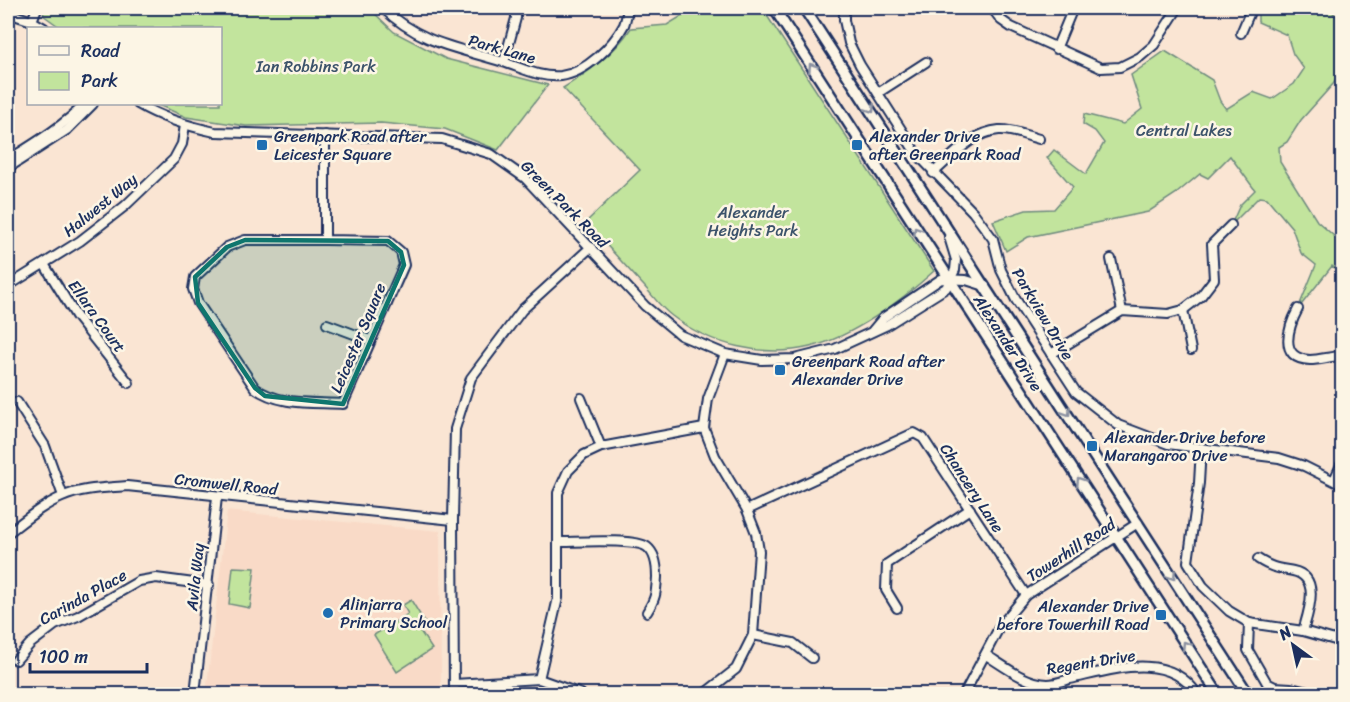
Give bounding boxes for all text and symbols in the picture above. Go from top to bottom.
street label: Park Lane [465,26,539,72]
legend [27,27,222,105]
text: Road [81,35,121,67]
park label: Ian Robbins Park [255,52,376,81]
one-way arrow [807,63,819,73]
text: Park [81,65,118,97]
one-way arrow [863,103,875,113]
park label: Central Lakes [1136,116,1232,145]
place label: Greenpark Road after Leicester Square [274,122,428,169]
place label: Alexander Drive after Greenpark Road [868,122,1022,169]
marker: Greenpark Road after Leicester Square [255,138,269,152]
marker: Alexander Drive after Greenpark Road [850,138,864,152]
street label: Green Park Road [514,153,618,257]
street label: Halwest Way [56,165,144,244]
park label: Alexander Heights Park [707,198,799,245]
one-way arrow [913,227,924,238]
street label: Parkview Drive [1004,262,1082,366]
street label: Ellara Court [60,273,134,359]
street label: Leicester Square [322,278,394,398]
street label: Alexander Drive [965,288,1050,398]
place label: Greenpark Road after Alexander Drive [791,347,946,394]
marker: Greenpark Road after Alexander Drive [773,363,787,377]
one-way arrow [1059,406,1071,416]
place label: Alexander Drive before Marangaroo Drive [1103,423,1266,470]
street label: Chancery Lane [932,437,1012,539]
marker: Alexander Drive before Marangaroo Drive [1085,439,1099,453]
street label: Cromwell Road [173,464,281,504]
one-way arrow [1077,477,1088,488]
street label: Towerhill Road [1020,509,1123,590]
street label: Avila Way [177,541,213,613]
street label: Carinda Place [34,561,132,633]
one-way arrow [1165,569,1176,580]
place label: Alinjarra Primary School [339,590,448,637]
place label: Alexander Drive before Towerhill Road [997,592,1151,639]
marker: Alinjarra Primary School [321,606,335,620]
marker: Alexander Drive before Towerhill Road [1154,608,1168,622]
north arrow [1263,615,1323,675]
text: N [1272,617,1298,649]
scale bar [30,636,147,674]
text: 100 m [39,641,88,673]
street label: Regent Drive [1044,641,1138,683]
one-way arrow [1182,641,1194,651]

